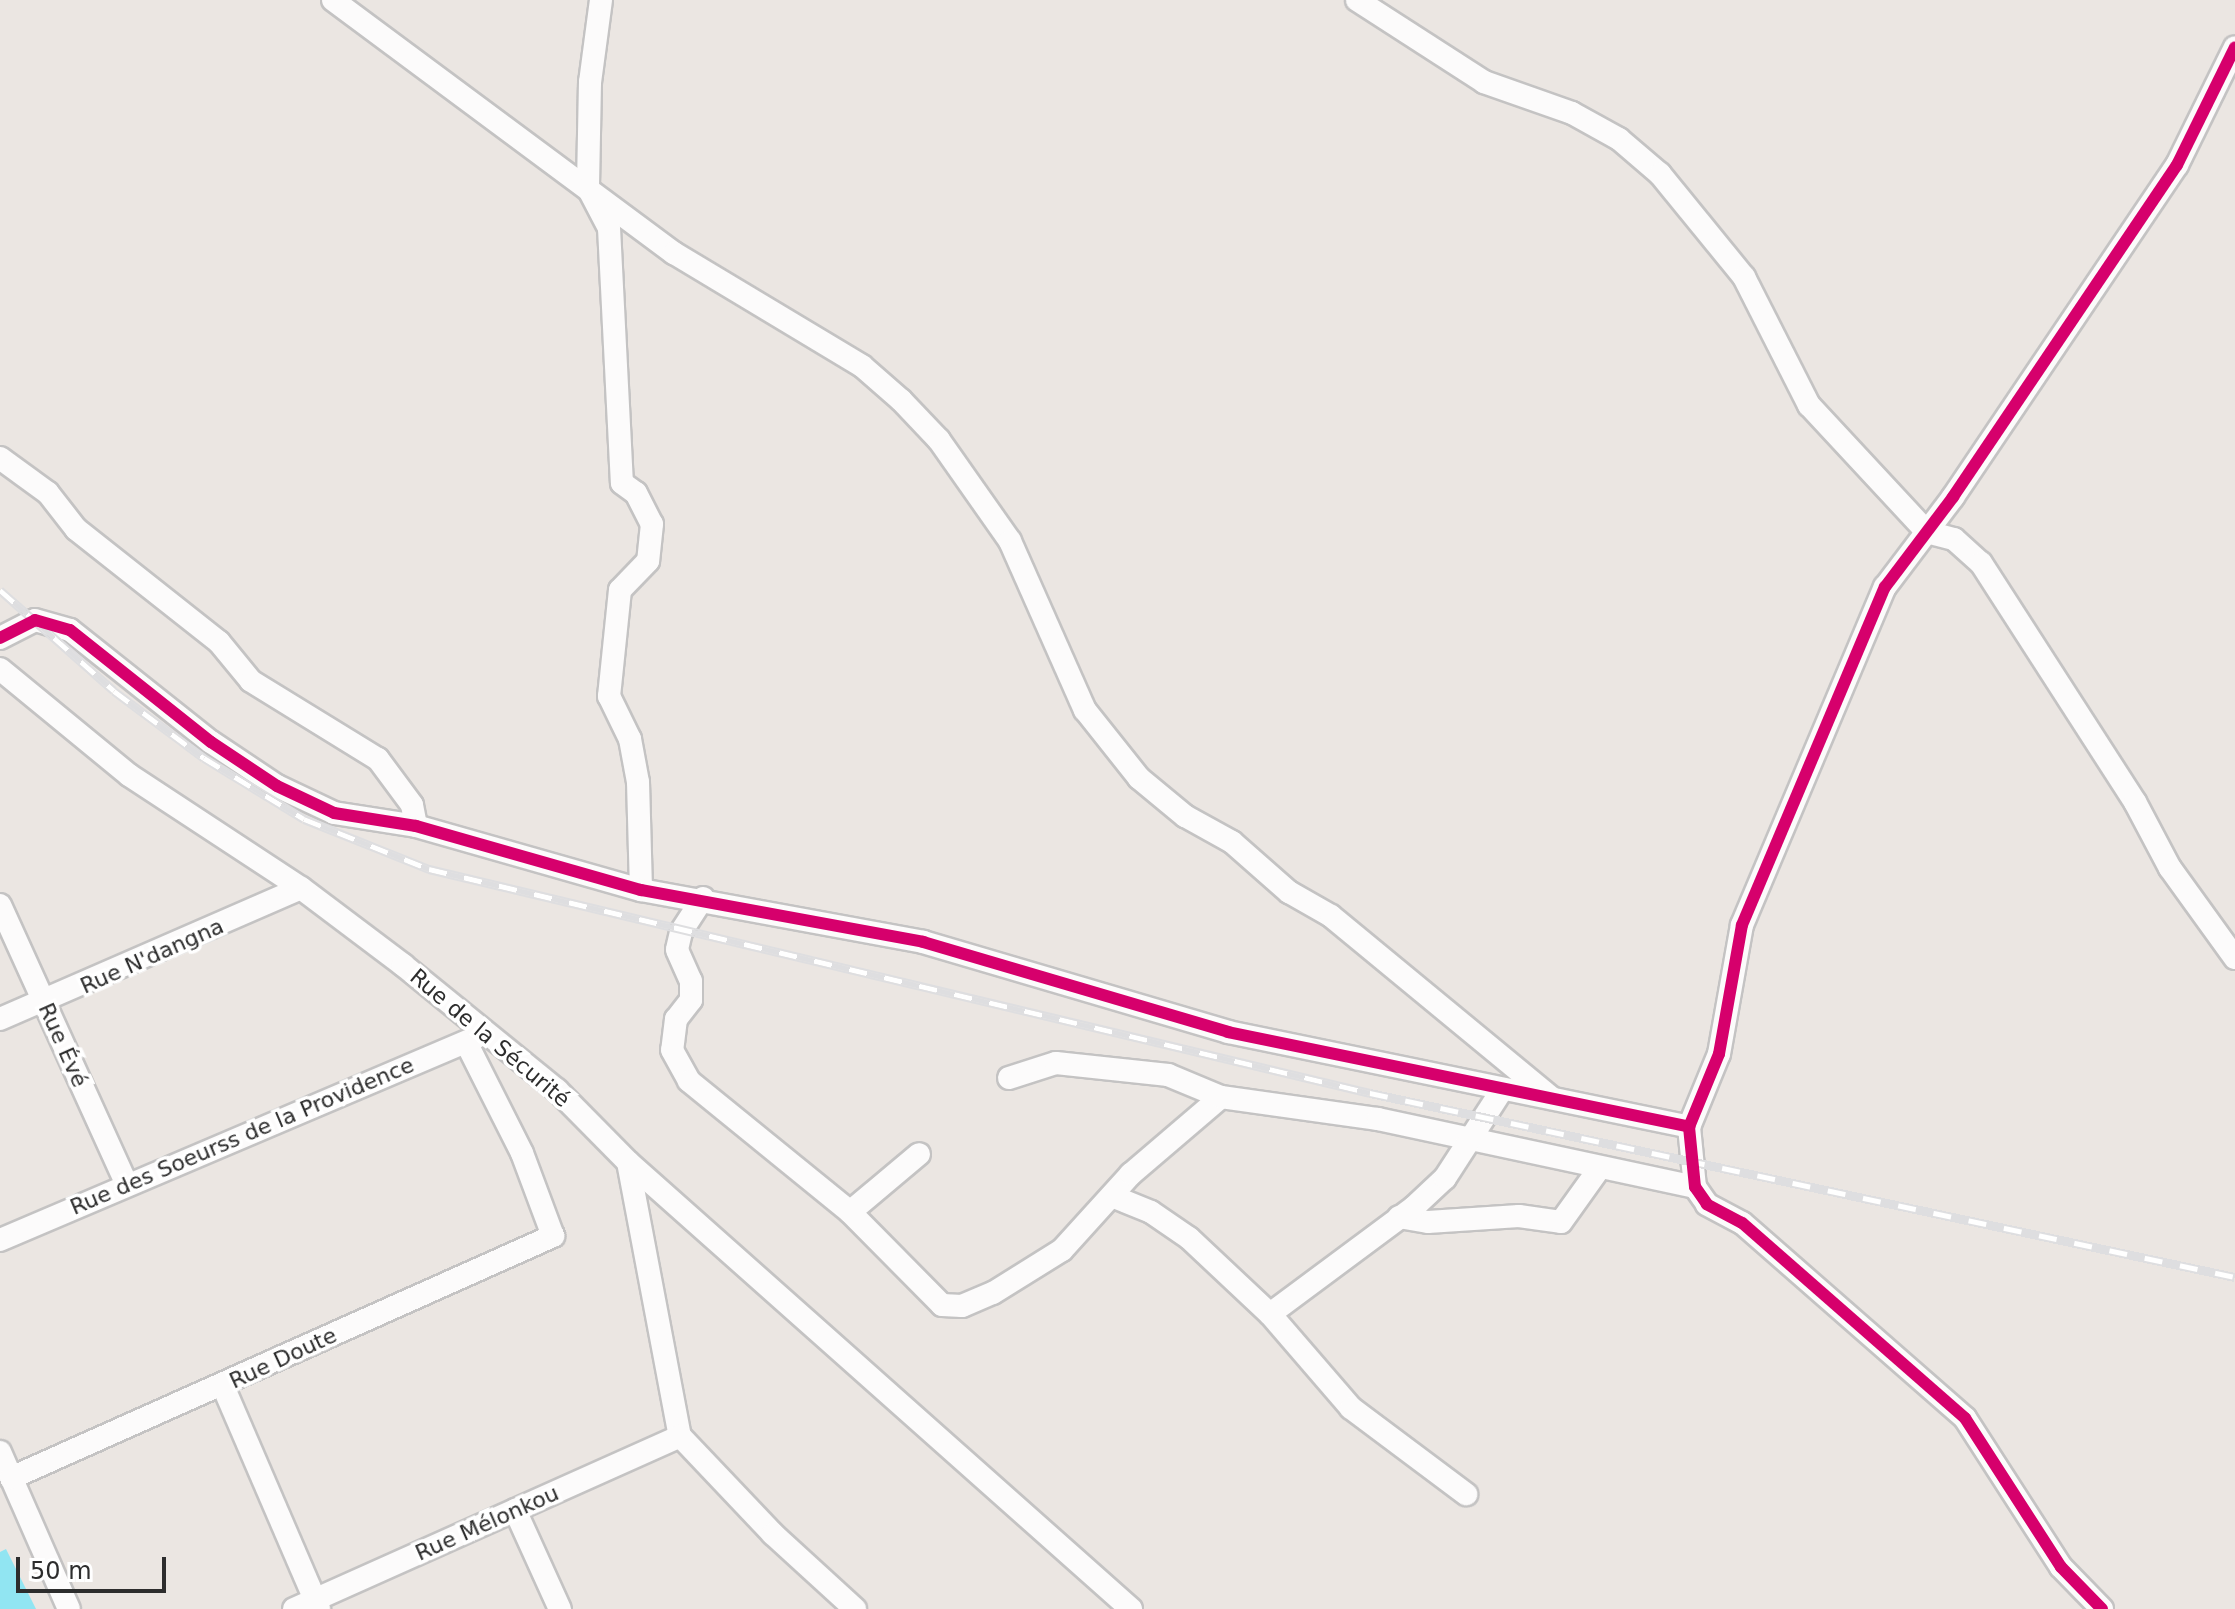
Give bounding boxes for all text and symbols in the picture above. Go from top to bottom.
street label: Rue N'dangna [76,913,228,999]
street label: Rue de la Sécurité [405,963,575,1113]
street label: Rue Évé [33,999,93,1091]
street label: Rue des Soeurss de la Providence [66,1051,418,1221]
street label: Rue Doute [225,1322,341,1394]
street label: Rue Mélonkou [411,1480,563,1566]
scale bar [20,1541,170,1591]
text: 50 m [30,1557,92,1585]

